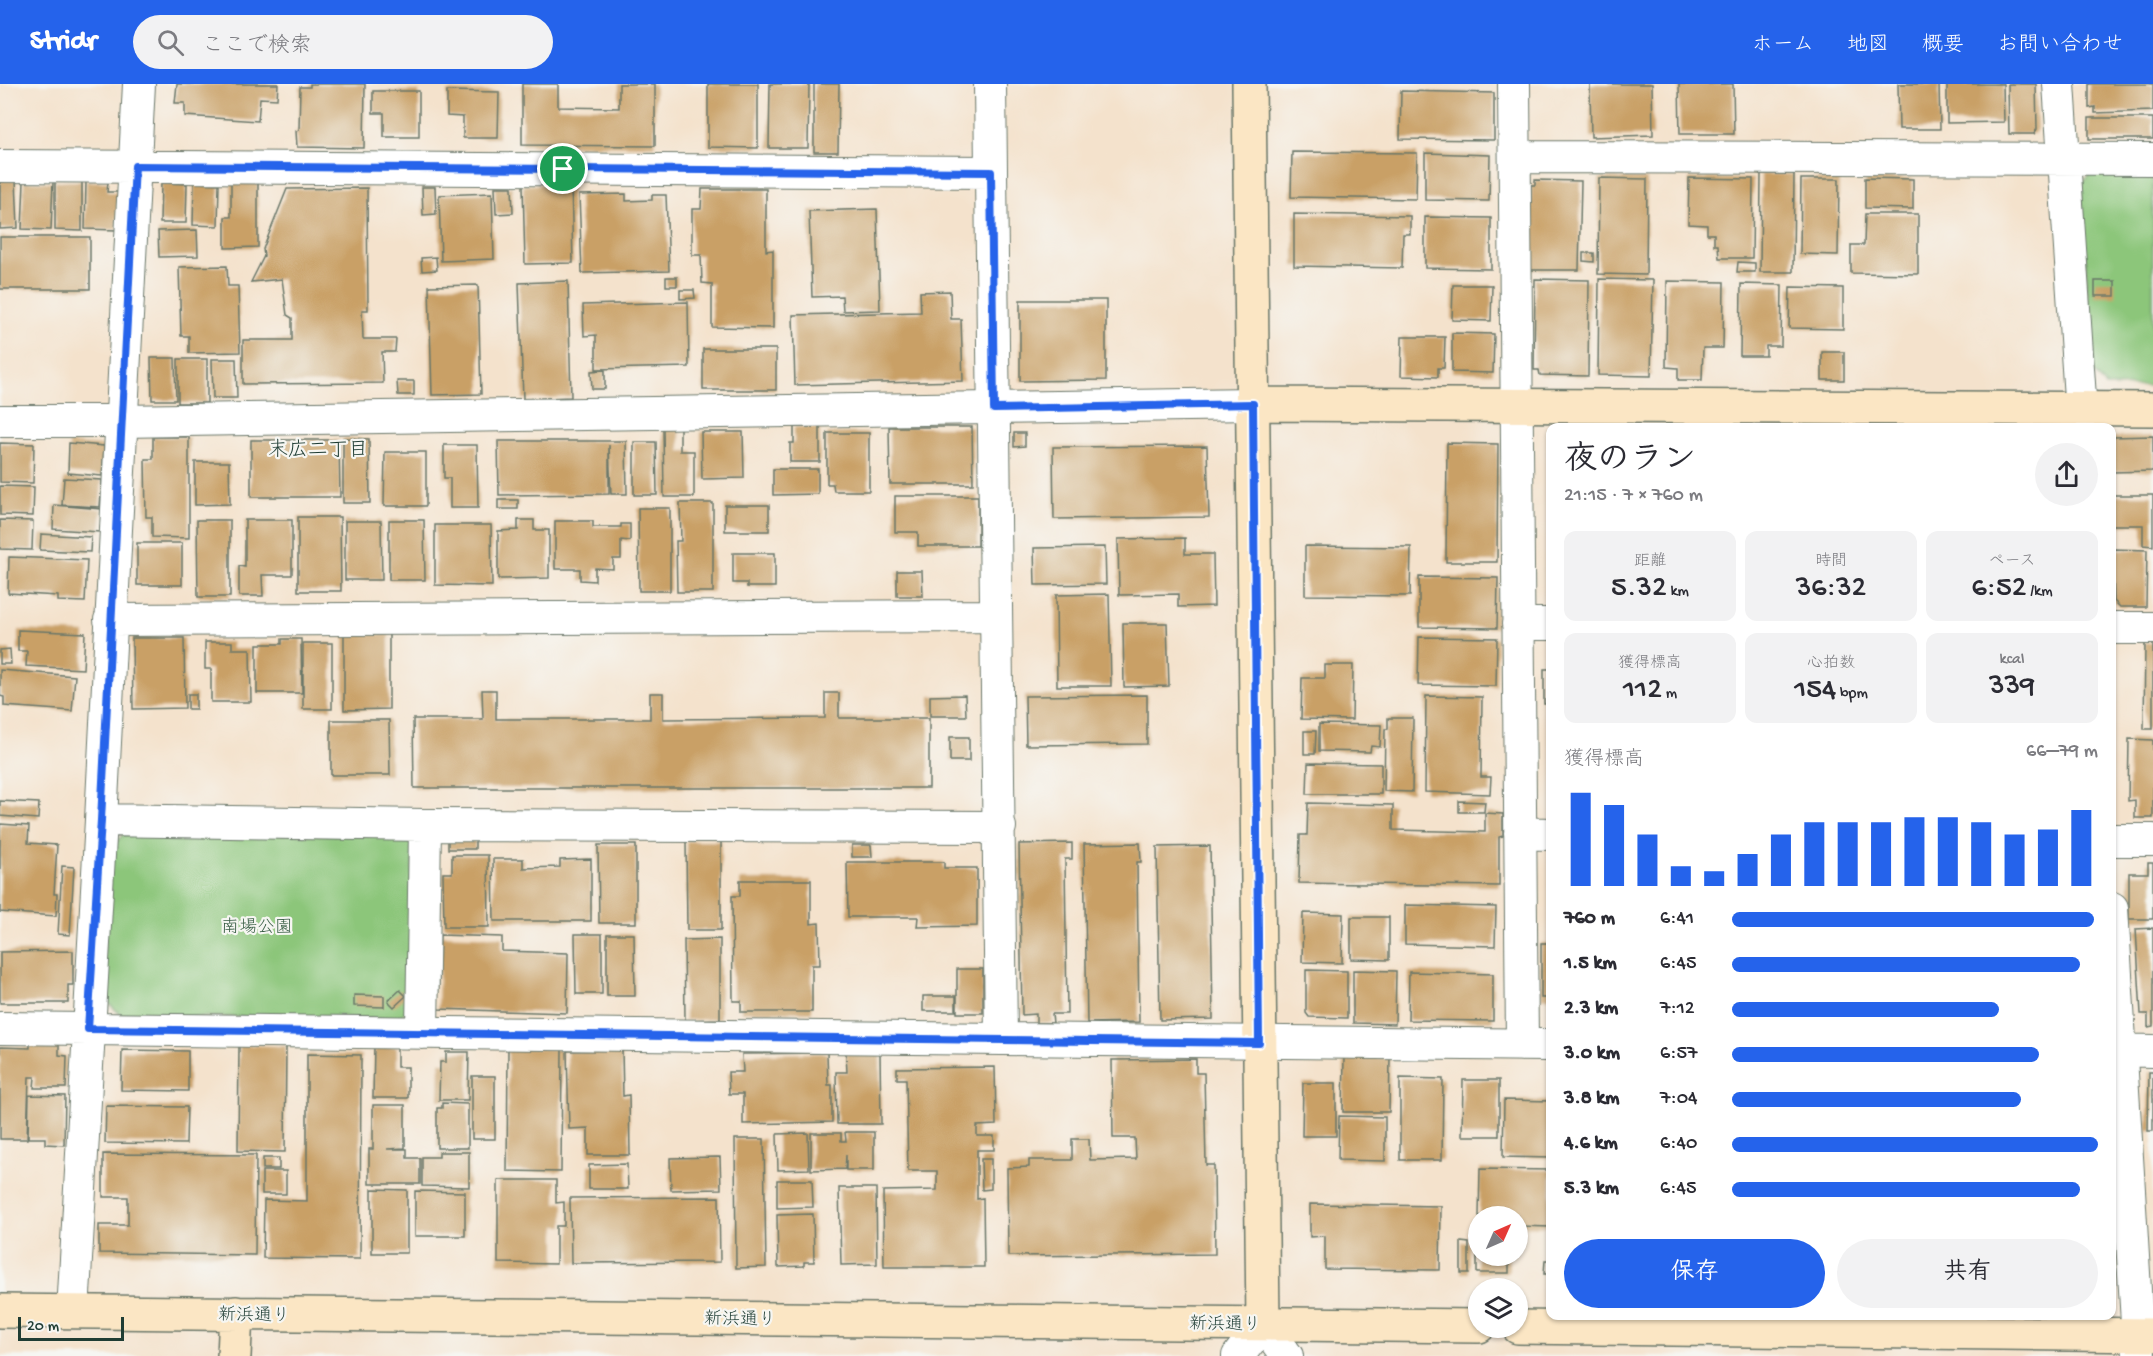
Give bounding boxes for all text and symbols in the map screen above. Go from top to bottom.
search box [133,15,553,69]
text: Stridr [30,26,97,59]
icon: search [154,26,187,59]
text: ここで検索 [202,34,312,60]
text: ホーム [1752,34,1814,59]
text: 地図 [1847,34,1889,59]
text: 概要 [1922,34,1964,59]
text: お問い合わせ [1997,34,2123,59]
pin [537,143,588,194]
icon: arrive [546,152,579,185]
district label: 末広二丁目 [268,438,368,463]
text: 夜のラン [1564,443,1696,481]
button: share [2035,443,2098,506]
text: 21:15 · 7 × 760 m [1564,485,1703,508]
text: 距離 [1634,553,1666,572]
text: 時間 [1815,553,1847,572]
text: ペース [1988,553,2036,572]
text: 5.32 [1611,572,1667,607]
text: 36:32 [1796,572,1866,607]
text: 6:52 [1971,572,2026,607]
text: km [1667,583,1689,602]
text: /km [2026,583,2053,602]
text: kcal [2000,651,2024,670]
text: 獲得標高 [1618,655,1682,674]
text: 心拍数 [1807,655,1855,674]
text: 339 [1989,670,2035,705]
text: 112 [1623,674,1662,709]
text: 154 [1794,674,1836,709]
text: m [1662,685,1677,704]
text: bpm [1836,685,1868,704]
text: 66–79 m [2026,741,2098,764]
text: 獲得標高 [1564,749,1644,772]
text: 760 m [1564,908,1615,931]
text: 6:41 [1660,908,1694,931]
park label: 南場公園 [221,917,293,939]
text: 1.5 km [1564,953,1617,976]
text: 6:45 [1660,953,1696,976]
text: 2.3 km [1564,998,1618,1021]
text: 7:12 [1660,998,1695,1021]
text: 3.0 km [1564,1043,1620,1066]
text: 6:57 [1660,1043,1697,1066]
text: 3.8 km [1564,1088,1619,1111]
text: 7:04 [1660,1088,1698,1111]
text: 4.6 km [1564,1133,1618,1156]
text: 6:40 [1660,1133,1697,1156]
text: 5.3 km [1564,1178,1619,1201]
text: 6:45 [1660,1178,1696,1201]
north arrow [1468,1206,1528,1266]
map controls [1468,1206,1528,1338]
button: 保存 [1564,1239,1825,1308]
button: 共有 [1837,1239,2098,1308]
button: layers [1468,1278,1528,1338]
street label: 新浜通り [218,1304,290,1328]
street label: 新浜通り [704,1308,776,1332]
street label: 新浜通り [1189,1313,1261,1337]
scale bar [18,1314,124,1342]
text: 20 m [27,1318,59,1337]

